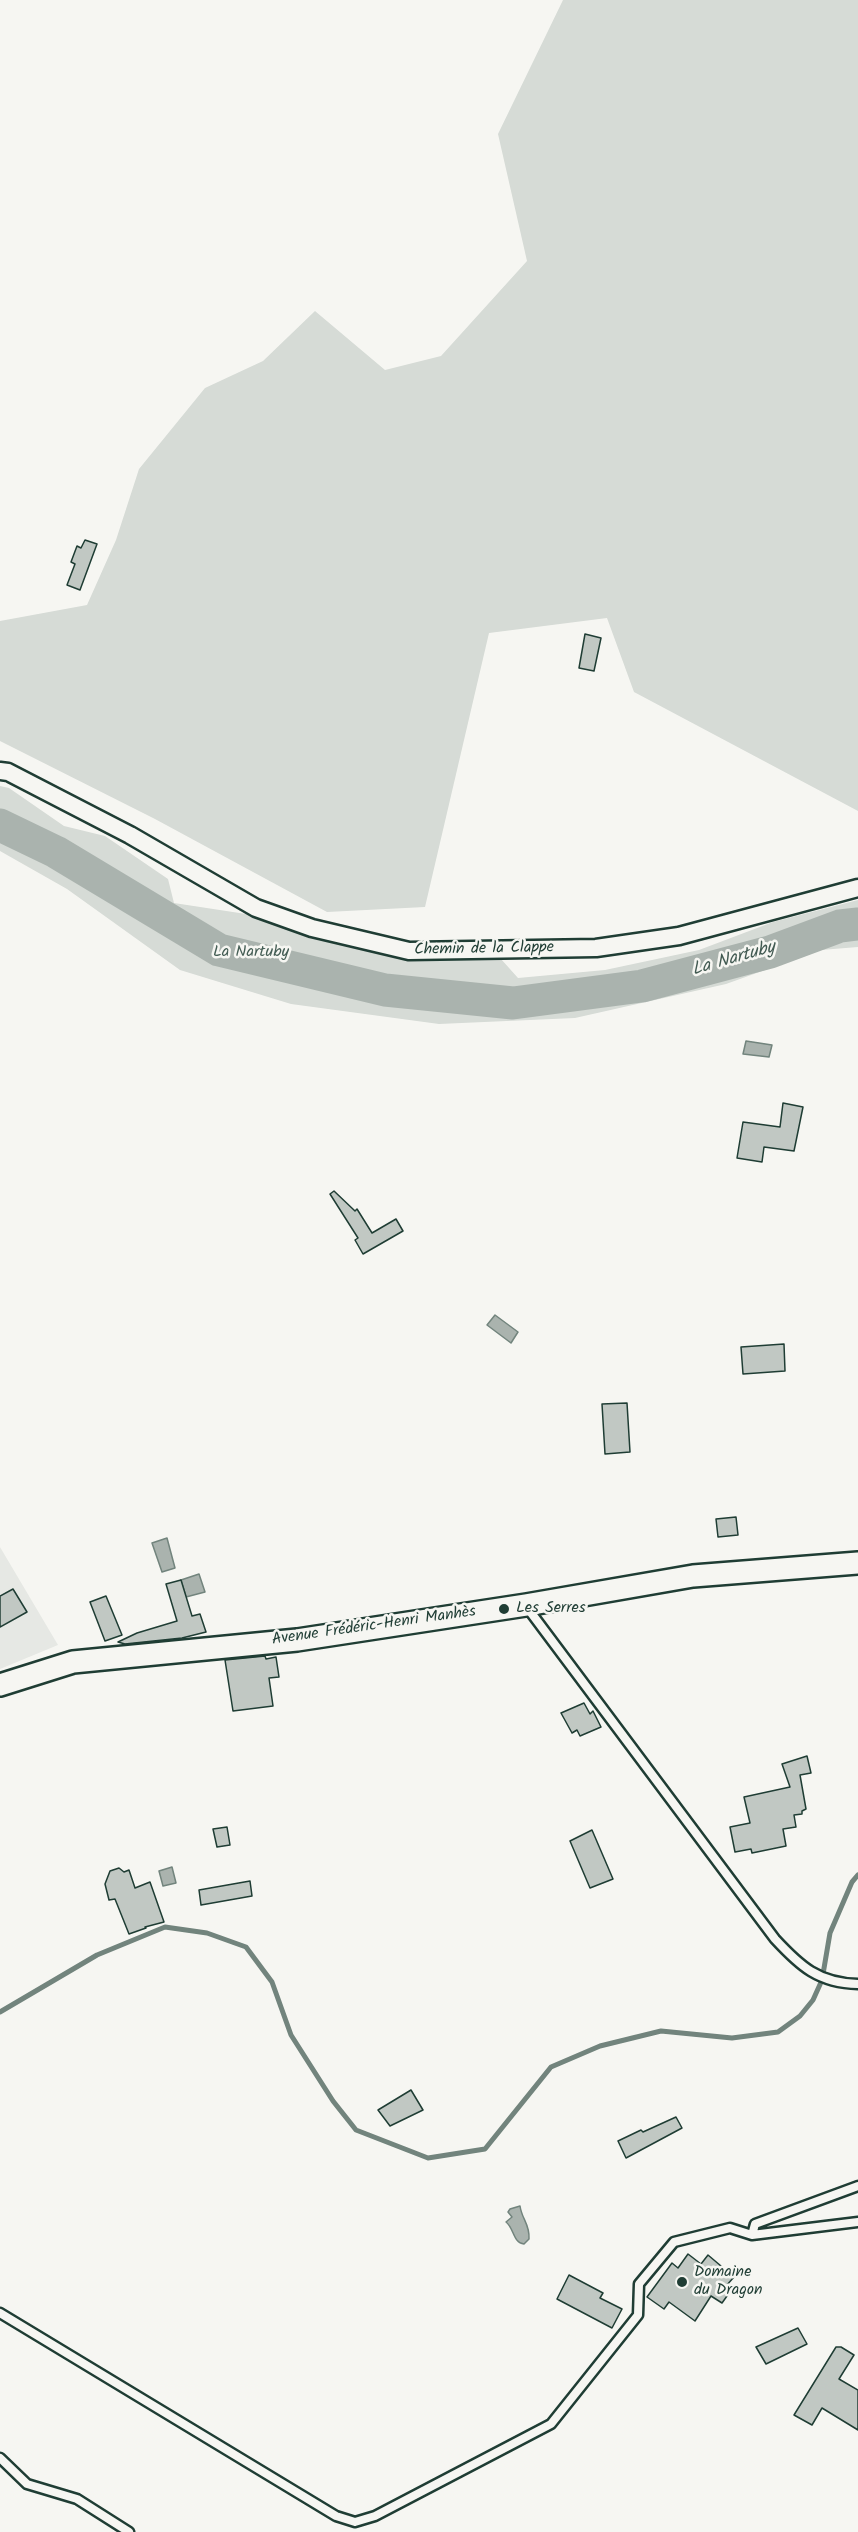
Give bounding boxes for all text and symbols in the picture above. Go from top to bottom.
water label: La Nartuby [690,938,778,982]
street label: Chemin de la Clappe [414,939,554,961]
park label: La Nartuby [213,943,289,963]
place label: Les Serres [516,1599,585,1619]
marker: Les Serres [497,1602,511,1616]
street label: Avenue Frédéric-Henri Manhès [271,1603,477,1651]
place label: Domaine du Dragon [694,2263,763,2301]
marker: Domaine du Dragon [675,2275,689,2289]

